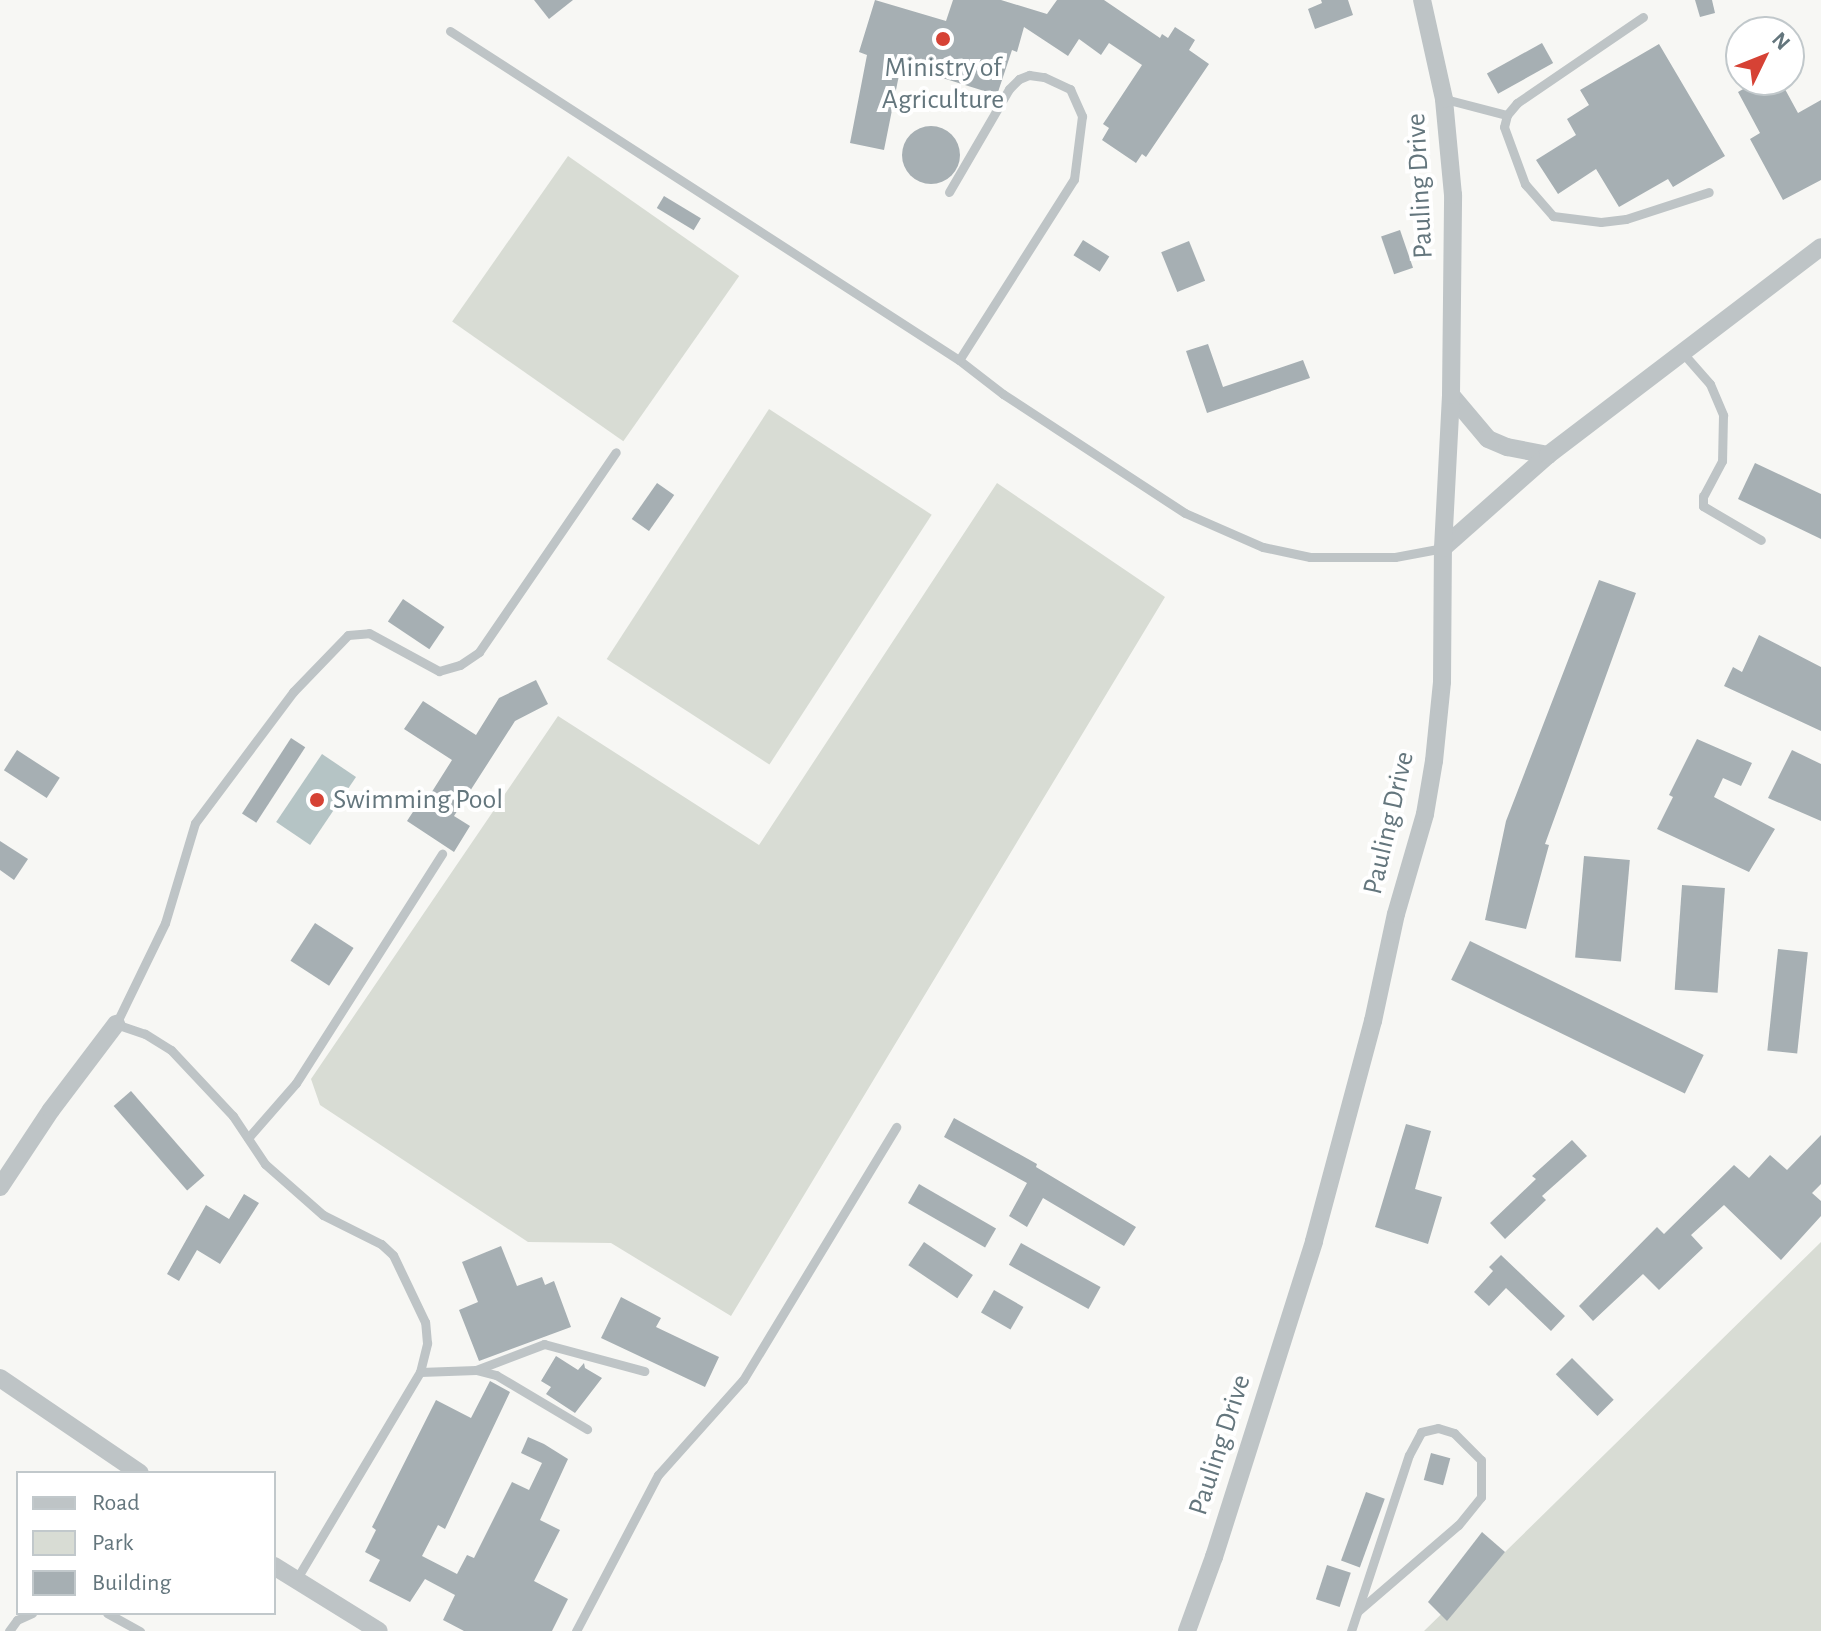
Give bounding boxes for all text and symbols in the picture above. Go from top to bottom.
north arrow [1725,16,1805,96]
text: N [1768,28,1794,54]
marker: Ministry of Agriculture [934,30,952,48]
place label: Ministry of Agriculture [882,51,1004,117]
street label: Pauling Drive [1399,112,1441,260]
street label: Pauling Drive [1356,748,1422,898]
place label: Swimming Pool [333,783,503,817]
marker: Swimming Pool [308,791,326,809]
street label: Pauling Drive [1182,1371,1258,1519]
legend [16,1471,276,1615]
text: Road [92,1491,140,1515]
text: Park [92,1531,133,1555]
text: Building [92,1571,171,1595]

